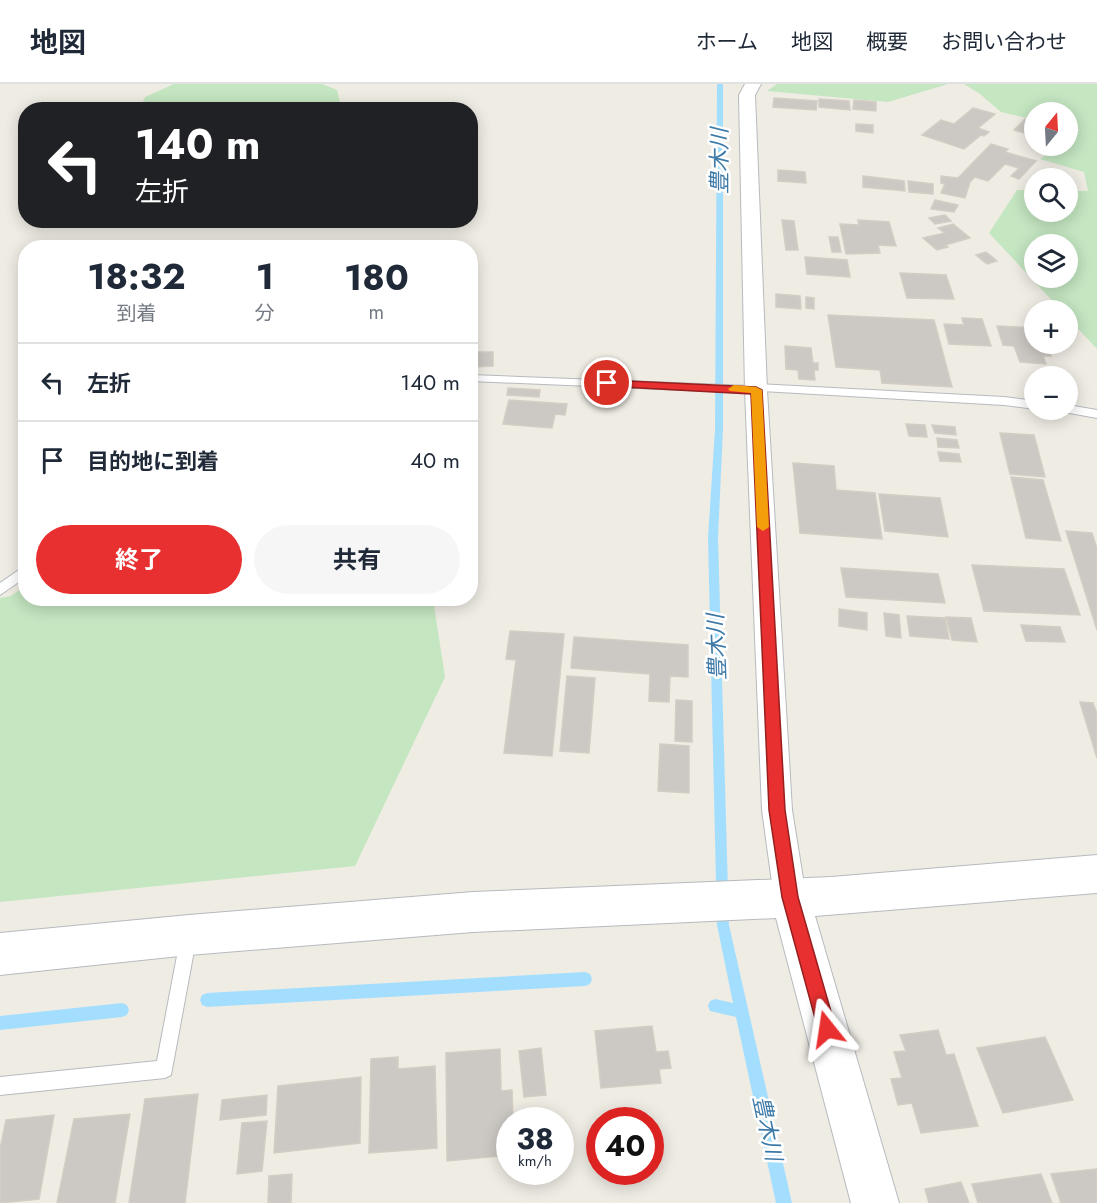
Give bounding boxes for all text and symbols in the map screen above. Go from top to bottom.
text: 地図 [30,22,86,63]
text: ホーム [696,27,758,57]
text: 地図 [791,27,833,57]
text: 概要 [866,27,908,57]
text: お問い合わせ [941,27,1067,57]
north arrow [1024,102,1078,156]
map controls [1024,102,1078,420]
text: 140 m [135,114,261,175]
icon: left [36,126,114,204]
water label: 豊木川 [703,126,735,194]
button: search [1024,168,1078,222]
text: 左折 [135,172,189,211]
button: layers [1024,234,1078,288]
text: 18:32 [87,250,186,302]
text: 1 [256,250,274,302]
text: 180 [344,251,409,303]
text: m [369,298,384,327]
text: 到着 [116,299,156,328]
text: 分 [255,299,275,328]
button: + [1024,300,1078,354]
pin [581,357,632,408]
icon: left [36,366,69,399]
text: 140 m [400,366,460,398]
icon: arrive [590,366,623,399]
button: − [1024,366,1078,420]
text: 左折 [87,367,131,399]
icon: arrive [36,444,69,477]
text: 40 m [410,444,460,476]
text: 目的地に到着 [87,445,219,477]
button: 終了 [36,525,242,594]
button: 共有 [254,525,460,594]
water label: 豊木川 [699,611,733,681]
position arrow [795,997,859,1061]
water label: 豊木川 [745,1092,791,1166]
speed limit sign: 40 [586,1107,664,1185]
text: 38 [516,1117,554,1160]
text: km/h [518,1150,552,1172]

